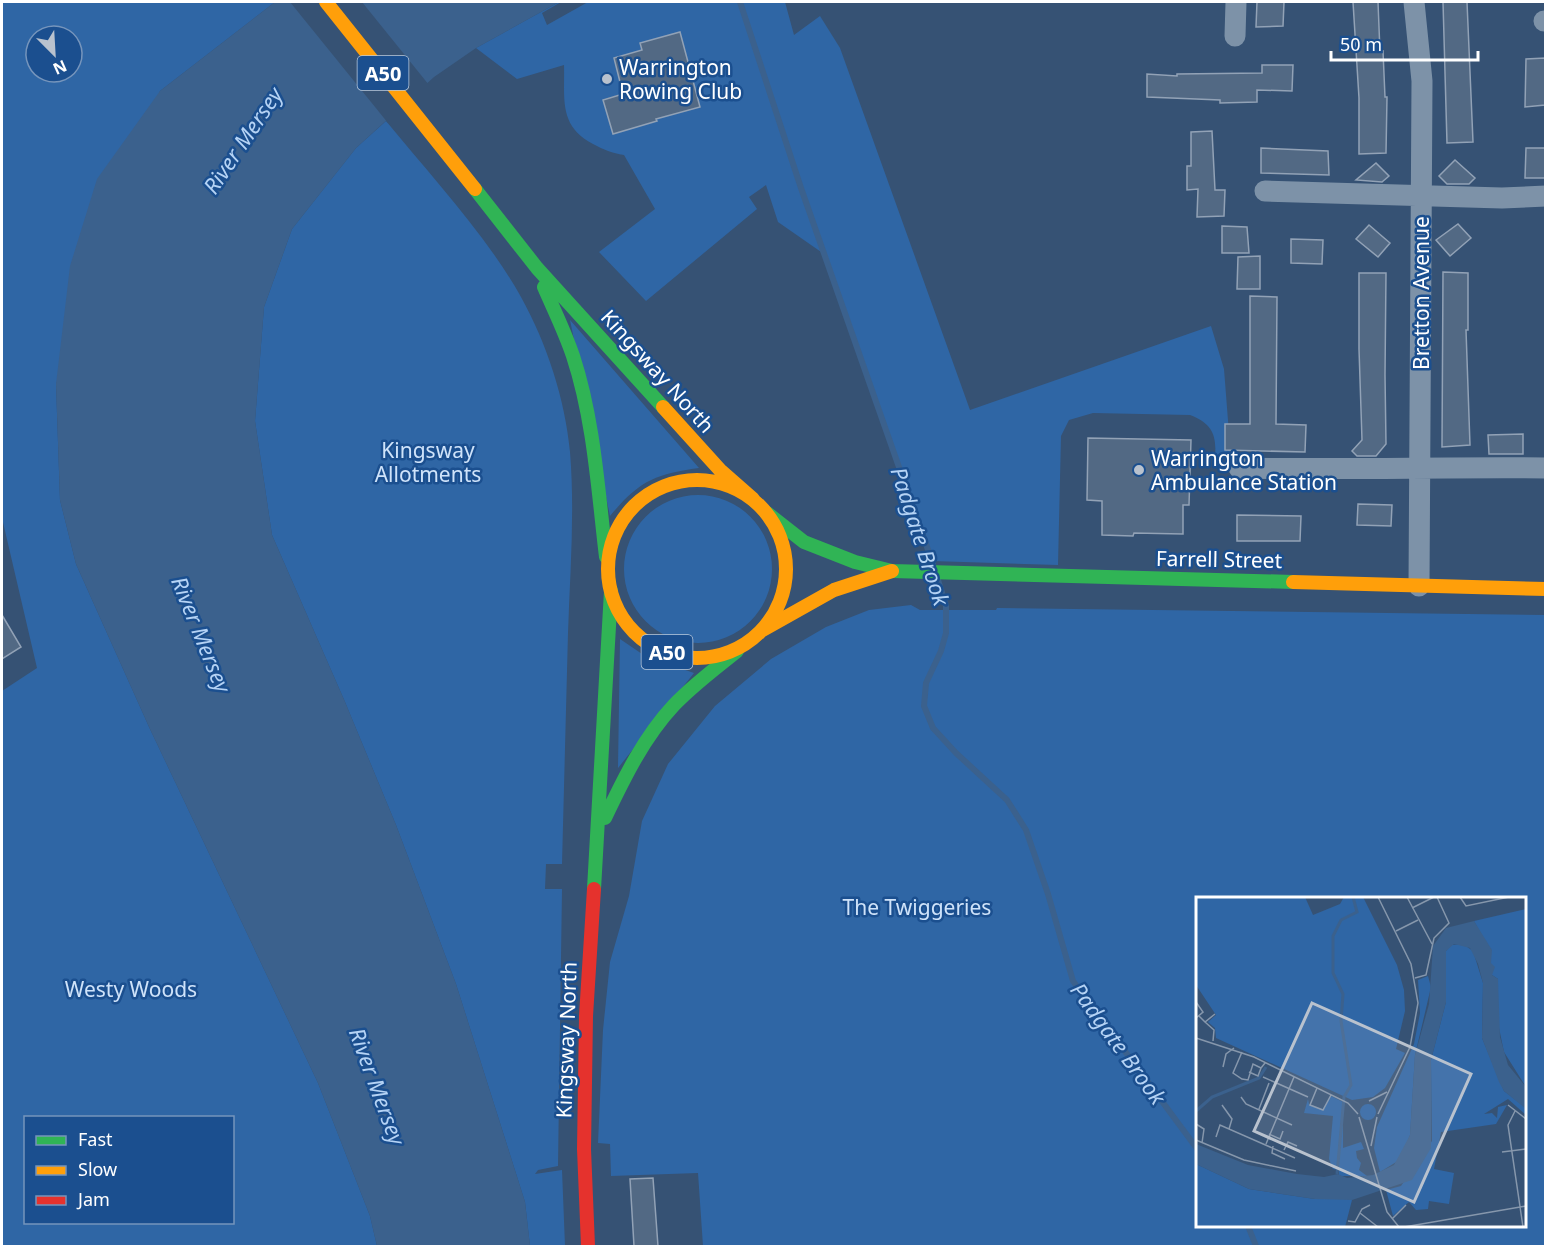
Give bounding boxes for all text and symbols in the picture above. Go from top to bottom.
north arrow [24,24,84,84]
scale bar [1331,24,1478,62]
text: 50 m [1340,32,1382,56]
place label: Warrington Rowing Club [619,53,742,105]
text: N [50,55,71,80]
road number: A50 [358,56,409,90]
marker: Warrington Rowing Club [600,72,614,86]
water label: River Mersey [195,79,290,199]
street label: Bretton Avenue [1407,216,1435,370]
street label: Kingsway North [595,303,721,439]
park label: Kingsway Allotments [375,436,481,488]
place label: Warrington Ambulance Station [1151,444,1337,496]
water label: Padgate Brook [884,463,958,610]
marker: Warrington Ambulance Station [1132,463,1146,477]
street label: Farrell Street [1156,544,1283,574]
water label: River Mersey [165,572,240,698]
road number: A50 [642,635,692,669]
park label: The Twiggeries [843,893,991,921]
inset map [1196,897,1526,1227]
street label: Kingsway North [549,961,583,1119]
park label: Westy Woods [65,975,197,1003]
water label: Padgate Brook [1065,976,1174,1111]
water label: River Mersey [343,1023,414,1150]
legend [24,1116,234,1224]
text: Fast [78,1127,113,1151]
text: Slow [78,1157,117,1181]
text: Jam [76,1187,110,1211]

